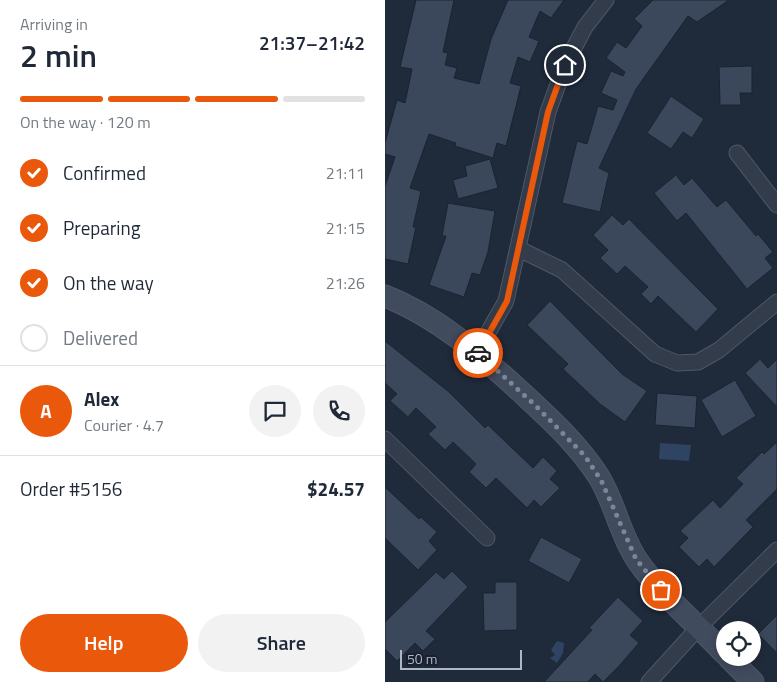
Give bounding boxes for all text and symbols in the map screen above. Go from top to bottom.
text: Arriving in [20,12,88,36]
text: 21:37–21:42 [259,28,365,57]
text: 2 min [20,31,97,79]
pin [544,44,586,86]
icon: home [551,51,579,79]
text: On the way · 120 m [20,110,151,134]
text: Confirmed [63,158,146,187]
icon: check [20,159,48,187]
text: 21:11 [326,161,365,185]
text: Preparing [63,213,140,242]
icon: check [20,214,48,242]
text: 21:15 [326,216,365,240]
text: On the way [63,268,154,297]
icon: check [20,269,48,297]
text: 21:26 [326,271,365,295]
text: Delivered [63,323,138,352]
courier [453,328,503,378]
icon: car [464,339,492,367]
text: Alex [84,384,119,413]
button: chat [249,385,301,437]
button: phone [313,385,365,437]
text: A [40,396,52,425]
text: Courier · 4.7 [84,413,164,437]
text: Order #5156 [20,474,122,503]
text: $24.57 [307,474,365,503]
pin [640,569,682,611]
icon: bag [647,576,675,604]
button: Help [20,614,188,672]
button: Share [198,614,365,672]
map controls [716,621,761,666]
button: locate [716,621,761,666]
scale bar [400,647,523,670]
text: 50 m [407,648,437,669]

